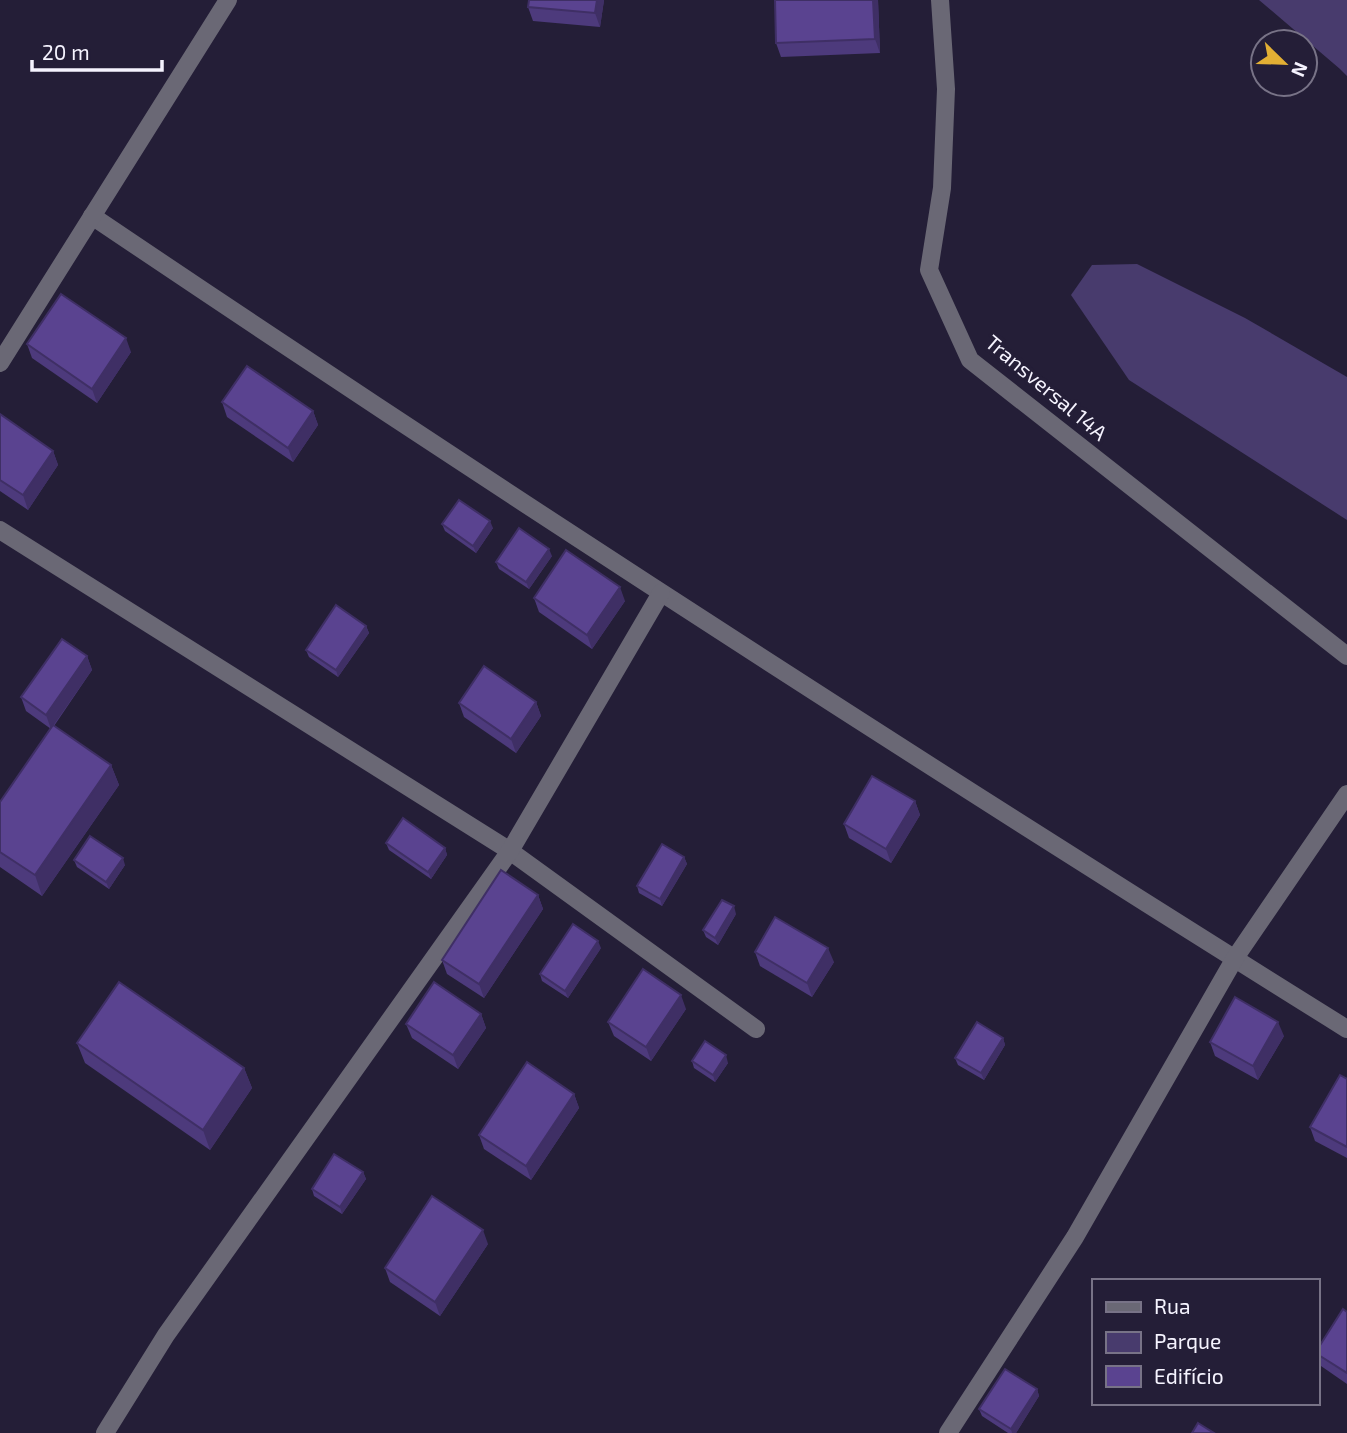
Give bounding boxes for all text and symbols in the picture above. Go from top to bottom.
scale bar [32,28,161,72]
north arrow [1249,28,1319,98]
text: 20 m [42,39,90,64]
text: N [1287,59,1313,81]
street label: Transversal 14A [981,329,1113,445]
legend [1092,1279,1319,1405]
text: Rua [1154,1293,1190,1318]
text: Parque [1154,1328,1221,1353]
text: Edifício [1154,1363,1224,1388]

